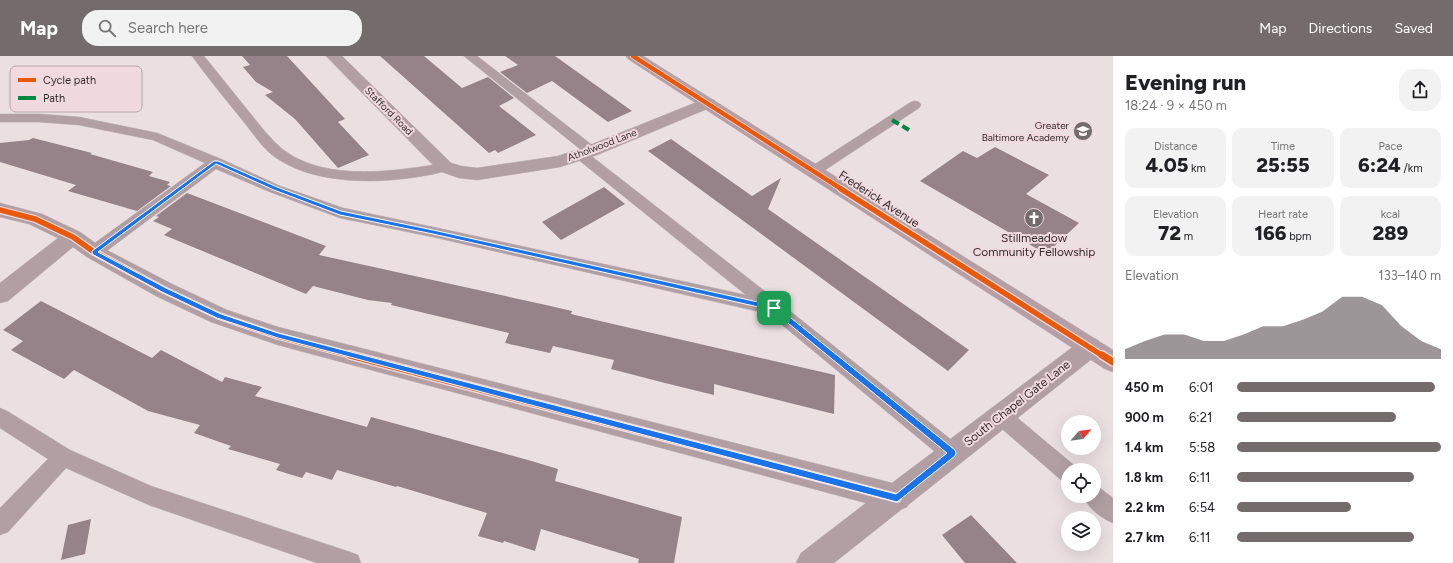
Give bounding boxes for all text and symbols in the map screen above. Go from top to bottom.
search box [82,10,362,46]
text: Map [20,17,58,40]
icon: search [96,17,118,39]
text: Search here [128,19,208,37]
text: Map [1259,20,1287,37]
text: Directions [1309,20,1372,37]
text: Saved [1394,20,1433,37]
legend [10,66,142,112]
text: Evening run [1125,69,1246,96]
button: share [1399,69,1441,111]
text: Cycle path [43,74,96,87]
street label: Stafford Road [362,84,416,138]
text: Path [43,92,65,105]
text: 18:24 · 9 × 450 m [1125,98,1227,113]
place label: Greater Baltimore Academy [982,119,1070,144]
school or university icon: Greater Baltimore Academy [1072,120,1094,142]
street label: Atholwood Lane [566,126,639,164]
text: Distance [1154,140,1197,153]
text: Time [1271,140,1295,153]
text: Pace [1378,140,1402,153]
text: 4.05 [1146,153,1188,177]
text: 25:55 [1256,153,1310,177]
text: 6:24 [1358,153,1401,177]
text: km [1188,162,1206,175]
text: /km [1401,162,1423,175]
street label: Frederick Avenue [836,168,922,231]
church icon: Stillmeadow Community Fellowship [1023,207,1045,229]
text: Elevation [1153,208,1198,221]
text: Heart rate [1258,208,1308,221]
text: kcal [1381,208,1400,221]
text: 72 [1158,221,1181,245]
text: 166 [1254,221,1286,245]
text: 289 [1372,221,1408,245]
text: m [1181,230,1193,243]
text: bpm [1286,230,1311,243]
place label: Stillmeadow Community Fellowship [973,231,1095,259]
text: Elevation [1125,268,1178,283]
text: 133–140 m [1378,268,1441,283]
pin [757,291,791,325]
icon: arrive [763,297,785,319]
street label: South Chapel Gate Lane [961,357,1073,449]
text: 450 m [1125,380,1164,395]
text: 6:01 [1189,380,1213,395]
text: 900 m [1125,410,1164,425]
text: 6:21 [1189,410,1212,425]
north arrow [1061,415,1101,455]
map controls [1061,415,1101,551]
text: 1.4 km [1125,440,1163,455]
text: 5:58 [1189,440,1215,455]
button: locate [1061,463,1101,503]
text: 1.8 km [1125,470,1163,485]
text: 6:11 [1189,470,1210,485]
text: 2.2 km [1125,500,1165,515]
text: 6:54 [1189,500,1215,515]
button: layers [1061,511,1101,551]
text: 2.7 km [1125,530,1164,545]
text: 6:11 [1189,530,1210,545]

